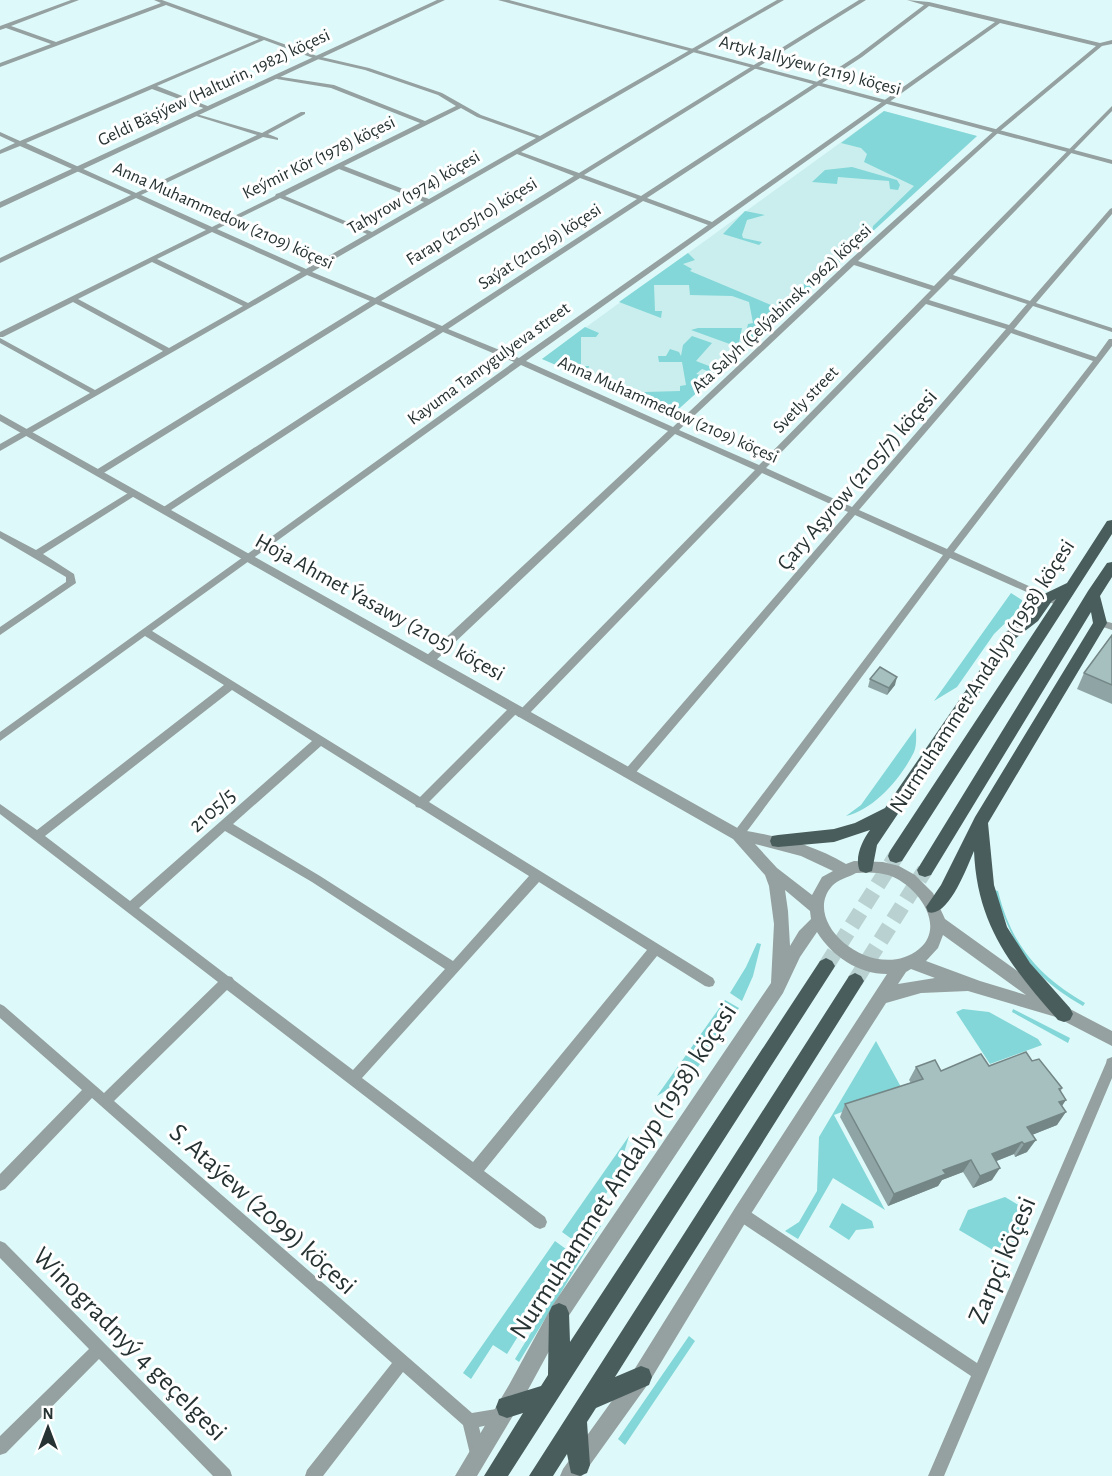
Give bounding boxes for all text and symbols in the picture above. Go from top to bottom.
street label: Geldi Bäşiýew (Halturin, 1982) köçesi [95,26,333,150]
street label: Artyk Jallyýew (2119) köçesi [717,33,903,99]
street label: Keýmir Kör (1978) köçesi [240,113,398,203]
street label: Tahyrow (1974) köçesi [345,148,483,238]
street label: Anna Muhammedow (2109) köçesi [110,159,336,273]
street label: Farap (2105/10) köçesi [403,175,541,269]
street label: Saýat (2105/9) köçesi [475,201,605,293]
street label: Ata Salyh (Çelýabinsk, 1962) köçesi [689,221,875,397]
street label: Kayuma Tanrygulyeva street [405,299,574,429]
street label: Anna Muhammedow (2109) köçesi [555,353,781,467]
street label: Svetly street [770,363,842,437]
street label: Çary Aşyrow (2105/7) köçesi [773,386,941,574]
street label: Hoja Ahmet Ýasawy (2105) köçesi [252,528,509,685]
street label: Nurmuhammet Andalyp (1958) köçesi [885,536,1079,816]
street label: 2105/5 [185,784,239,836]
street label: Nurmuhammet Andalyp (1958) köçesi [504,999,742,1344]
street label: S. Ataýew (2099) köçesi [164,1118,362,1300]
street label: Zarpçi köçesi [963,1193,1041,1327]
street label: Winogradnyý 4 geçelgesi [27,1242,232,1447]
north arrow [18,1398,78,1458]
text: N [42,1406,54,1422]

